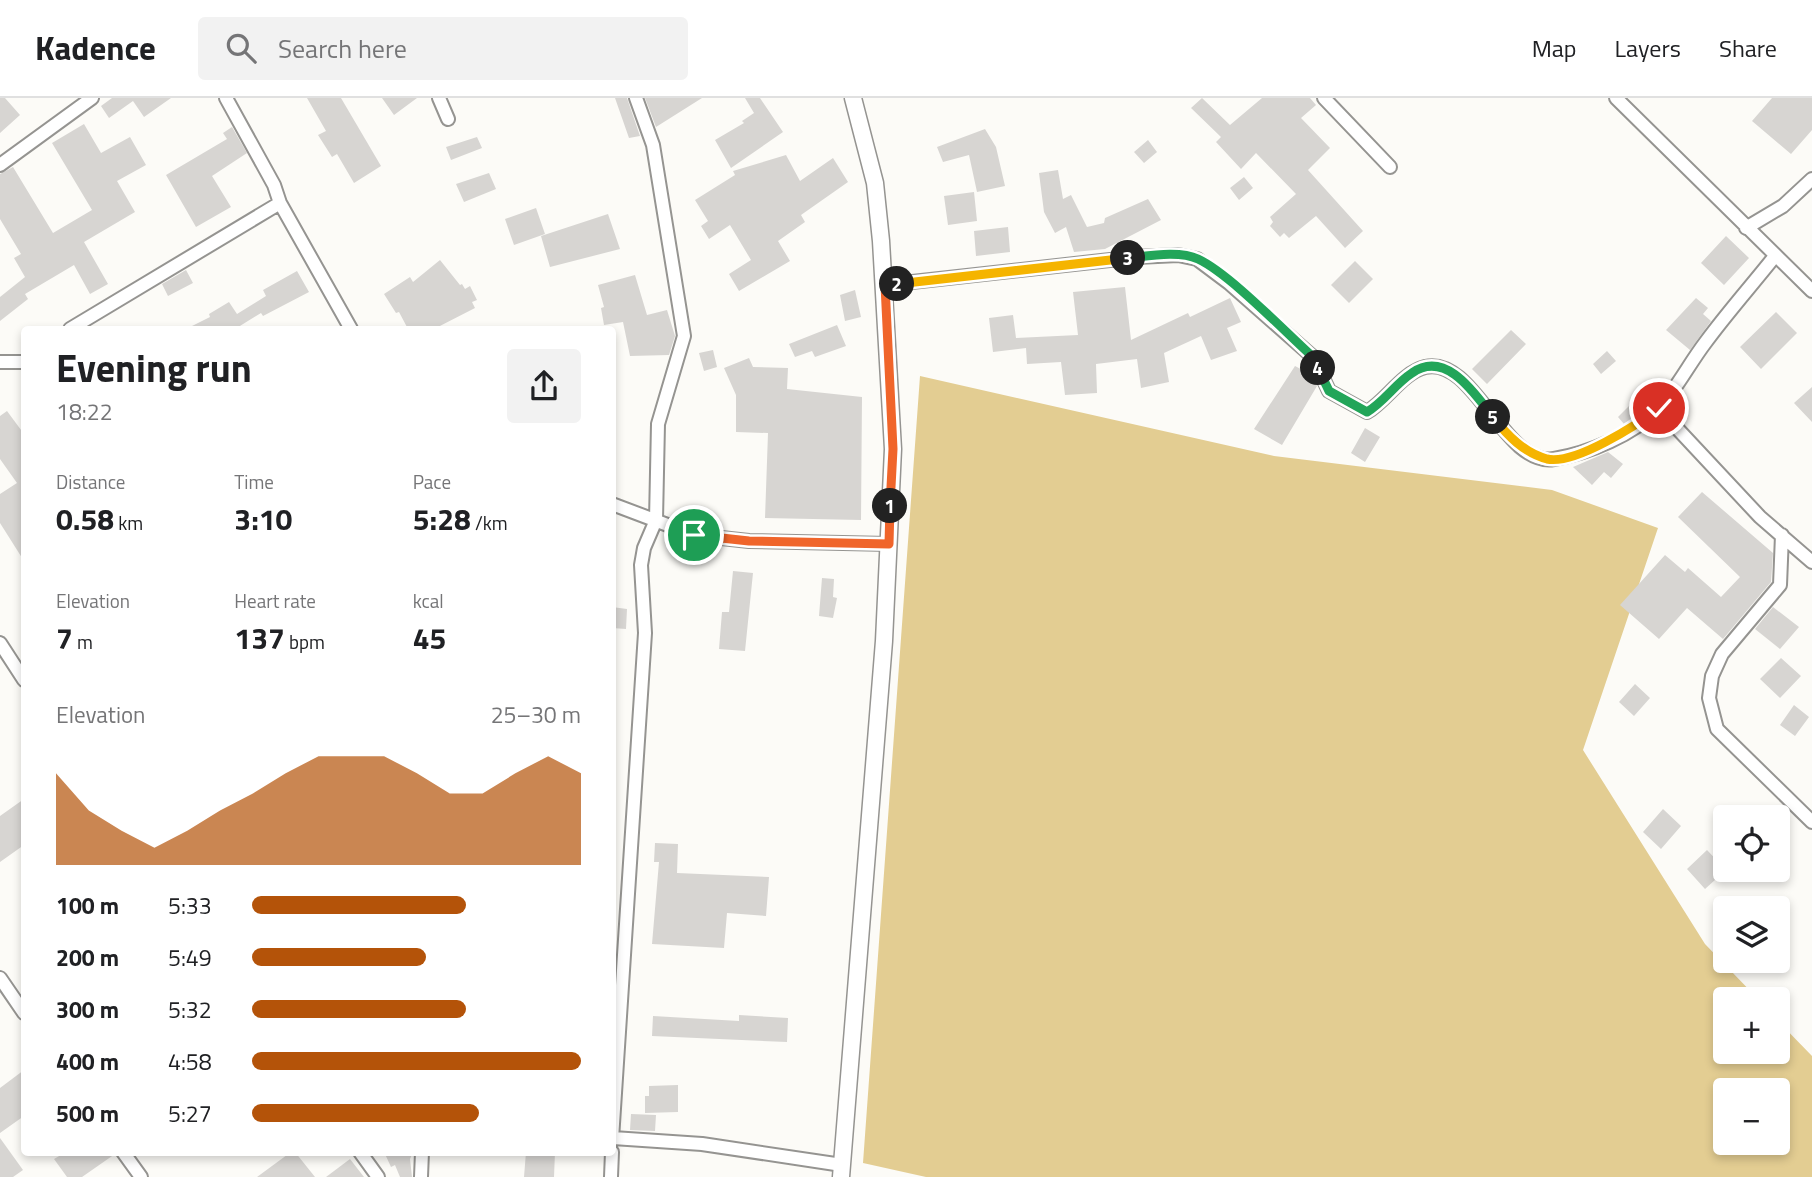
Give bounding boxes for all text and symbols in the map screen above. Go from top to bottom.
search box [198,17,688,80]
text: Kadence [35,23,156,73]
icon: search [222,29,260,67]
text: Search here [278,29,407,68]
text: Map [1532,30,1577,66]
text: Layers [1615,30,1681,66]
text: Share [1719,30,1777,66]
pin: 3 [1110,240,1146,276]
text: 3 [1122,243,1133,272]
pin: 2 [880,266,914,302]
text: 2 [891,269,902,298]
text: Evening run [56,339,252,397]
button: share [507,349,581,423]
pin: 4 [1300,350,1336,386]
text: 4 [1312,353,1323,382]
pin [1629,378,1689,438]
icon: check [1640,389,1678,427]
text: 18:22 [56,394,113,429]
pin: 5 [1476,400,1510,434]
text: 5 [1487,402,1498,431]
text: Distance [56,467,125,496]
text: Time [234,467,274,496]
text: Pace [413,467,451,496]
pin: 1 [872,488,908,524]
text: 1 [884,491,895,520]
text: 0.58 [56,496,114,542]
text: 3:10 [234,496,292,542]
text: 5:28 [413,496,471,542]
pin [664,505,724,565]
text: km [114,508,143,537]
text: /km [471,508,508,537]
icon: arrive [675,516,713,554]
text: Elevation [56,586,130,615]
text: Heart rate [234,586,316,615]
text: kcal [413,586,444,615]
text: 7 [56,615,73,661]
text: 137 [234,615,285,661]
text: 45 [413,615,446,661]
text: m [73,627,93,656]
text: bpm [285,627,325,656]
text: Elevation [56,697,145,732]
text: 25–30 m [491,697,581,732]
map controls [1713,805,1790,1155]
button: locate [1713,805,1790,882]
text: 100 m [56,888,119,923]
text: 5:33 [168,888,212,923]
button: layers [1713,896,1790,973]
text: 200 m [56,940,119,975]
text: 5:49 [168,940,212,975]
button: + [1713,987,1790,1064]
text: 300 m [56,992,119,1027]
text: 5:32 [168,992,212,1027]
text: 400 m [56,1044,119,1079]
text: 4:58 [168,1044,212,1079]
button: − [1713,1078,1790,1155]
text: 500 m [56,1096,119,1131]
text: 5:27 [168,1096,212,1131]

